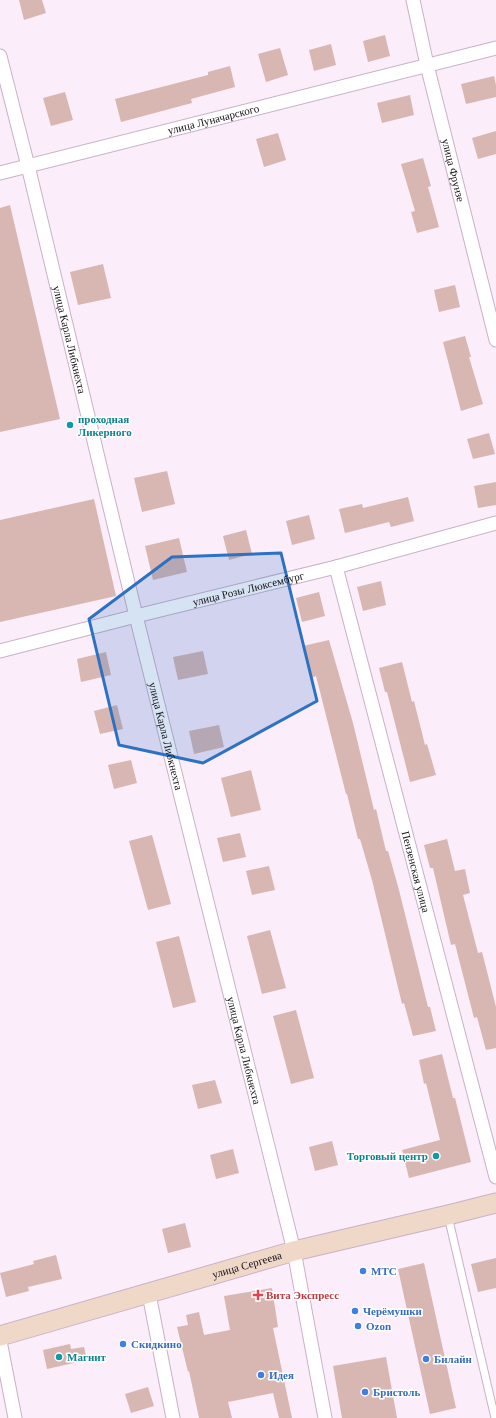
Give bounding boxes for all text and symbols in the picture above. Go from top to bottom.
street label: улица Луначарского [166,102,261,137]
street label: улица Фрунзе [440,137,467,203]
street label: улица Карла Либкнехта [51,284,88,395]
place label: проходная Ликерного [78,413,132,438]
marker: проходная Ликерного [65,420,75,430]
street label: улица Розы Люксембург [191,569,306,608]
street label: улица Карла Либкнехта [147,681,185,791]
street label: Пензенская улица [399,830,432,914]
street label: улица Карла Либкнехта [225,995,263,1106]
place label: Торговый центр [347,1150,428,1162]
marker: Торговый центр [431,1151,441,1161]
street label: улица Сергеева [211,1249,283,1280]
place label: МТС [371,1265,397,1277]
marker: МТС [358,1266,368,1276]
place label: Вита Экспресс [266,1289,339,1301]
marker: Вита Экспресс [253,1290,263,1300]
place label: Черёмушки [363,1305,423,1317]
marker: Черёмушки [350,1306,360,1316]
place label: Ozon [366,1320,391,1332]
marker: Ozon [353,1321,363,1331]
place label: Скидкино [131,1338,182,1350]
marker: Скидкино [118,1339,128,1349]
place label: Магнит [67,1351,107,1363]
marker: Магнит [54,1352,64,1362]
place label: Билайн [434,1353,473,1365]
marker: Билайн [421,1354,431,1364]
place label: Идея [269,1369,294,1381]
marker: Идея [256,1370,266,1380]
place label: Бристоль [373,1386,420,1398]
marker: Бристоль [360,1387,370,1397]

